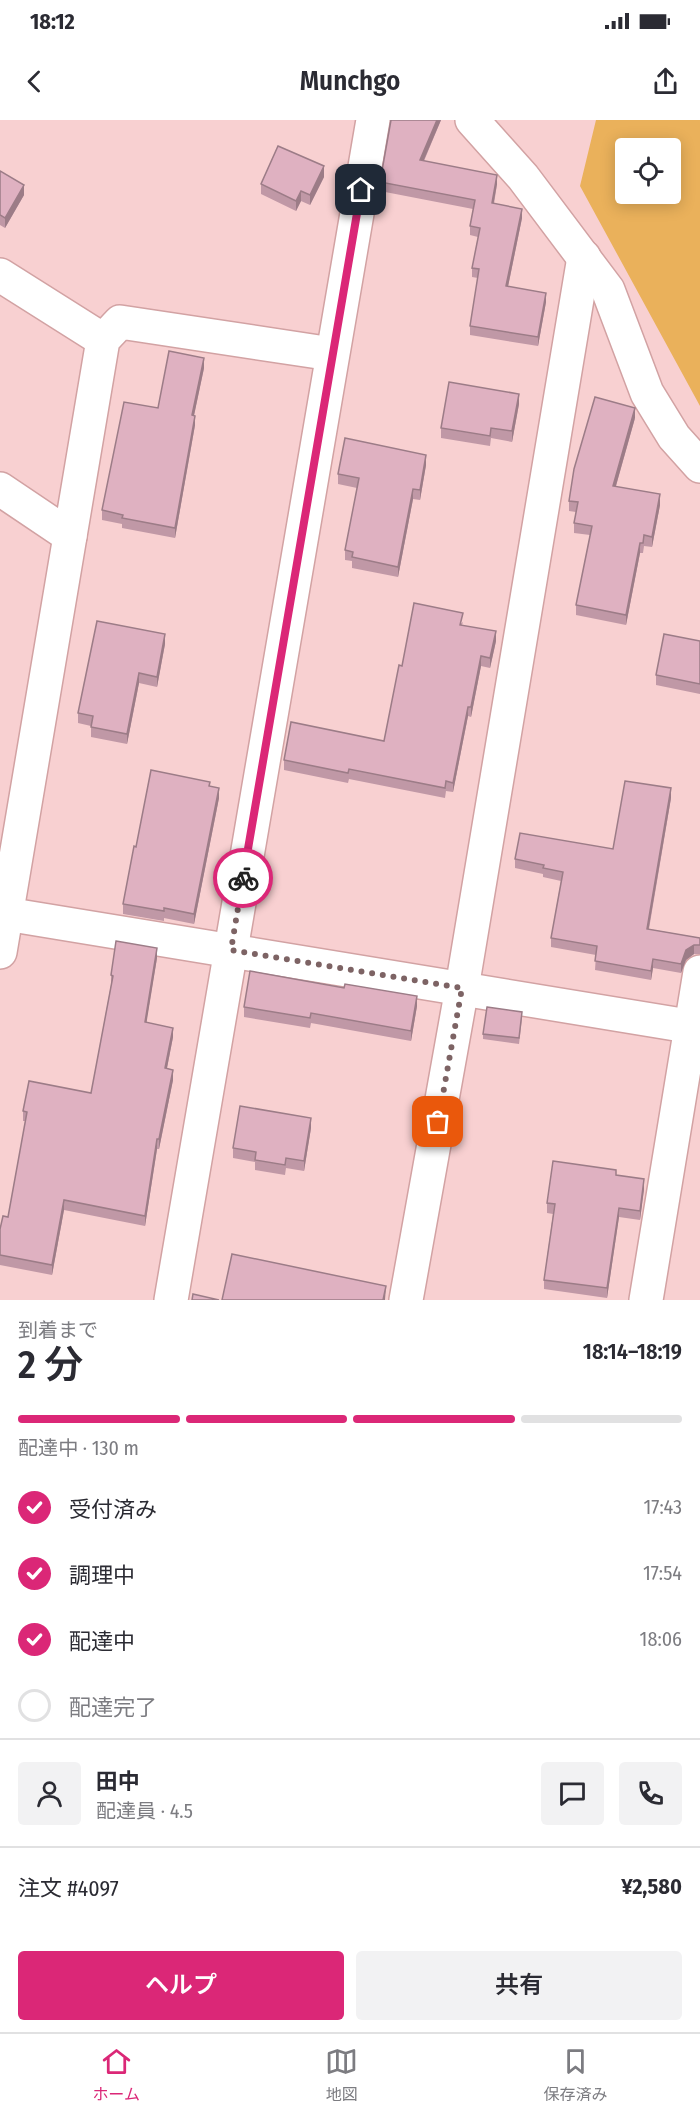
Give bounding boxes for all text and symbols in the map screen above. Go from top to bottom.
text: 18:12 [30,8,75,35]
icon: back [18,65,51,98]
text: Munchgo [300,65,400,97]
icon: share [649,65,682,98]
map controls [615,138,681,204]
button: locate [615,138,681,204]
pin [335,164,386,215]
icon: home [344,173,377,206]
courier [213,848,273,908]
icon: bike [227,862,260,895]
pin [412,1096,463,1147]
icon: bag [421,1105,454,1138]
text: 到着まで [18,1318,98,1342]
text: 18:14–18:19 [583,1338,682,1365]
text: 2 分 [18,1342,83,1388]
text: 配達中 · 130 m [18,1436,139,1460]
icon: check [18,1491,51,1524]
text: 17:43 [644,1495,682,1519]
text: 受付済み [69,1496,157,1523]
icon: check [18,1557,51,1590]
text: 17:54 [643,1561,682,1585]
text: 調理中 [69,1562,135,1589]
icon: check [18,1623,51,1656]
text: 18:06 [640,1627,682,1651]
text: 配達中 [69,1628,135,1655]
text: 配達完了 [69,1694,157,1721]
button: person [18,1762,81,1825]
button: chat [541,1762,604,1825]
button: phone [619,1762,682,1825]
text: 田中 [96,1768,140,1795]
text: 配達員 · 4.5 [96,1799,193,1823]
text: ¥2,580 [621,1873,682,1900]
text: 注文 #4097 [18,1875,119,1902]
button: ヘルプ [18,1951,344,2020]
button: 共有 [356,1951,682,2020]
tab: ホーム [93,2045,140,2105]
tab: 地図 [325,2045,358,2105]
tab: 保存済み [543,2045,607,2105]

